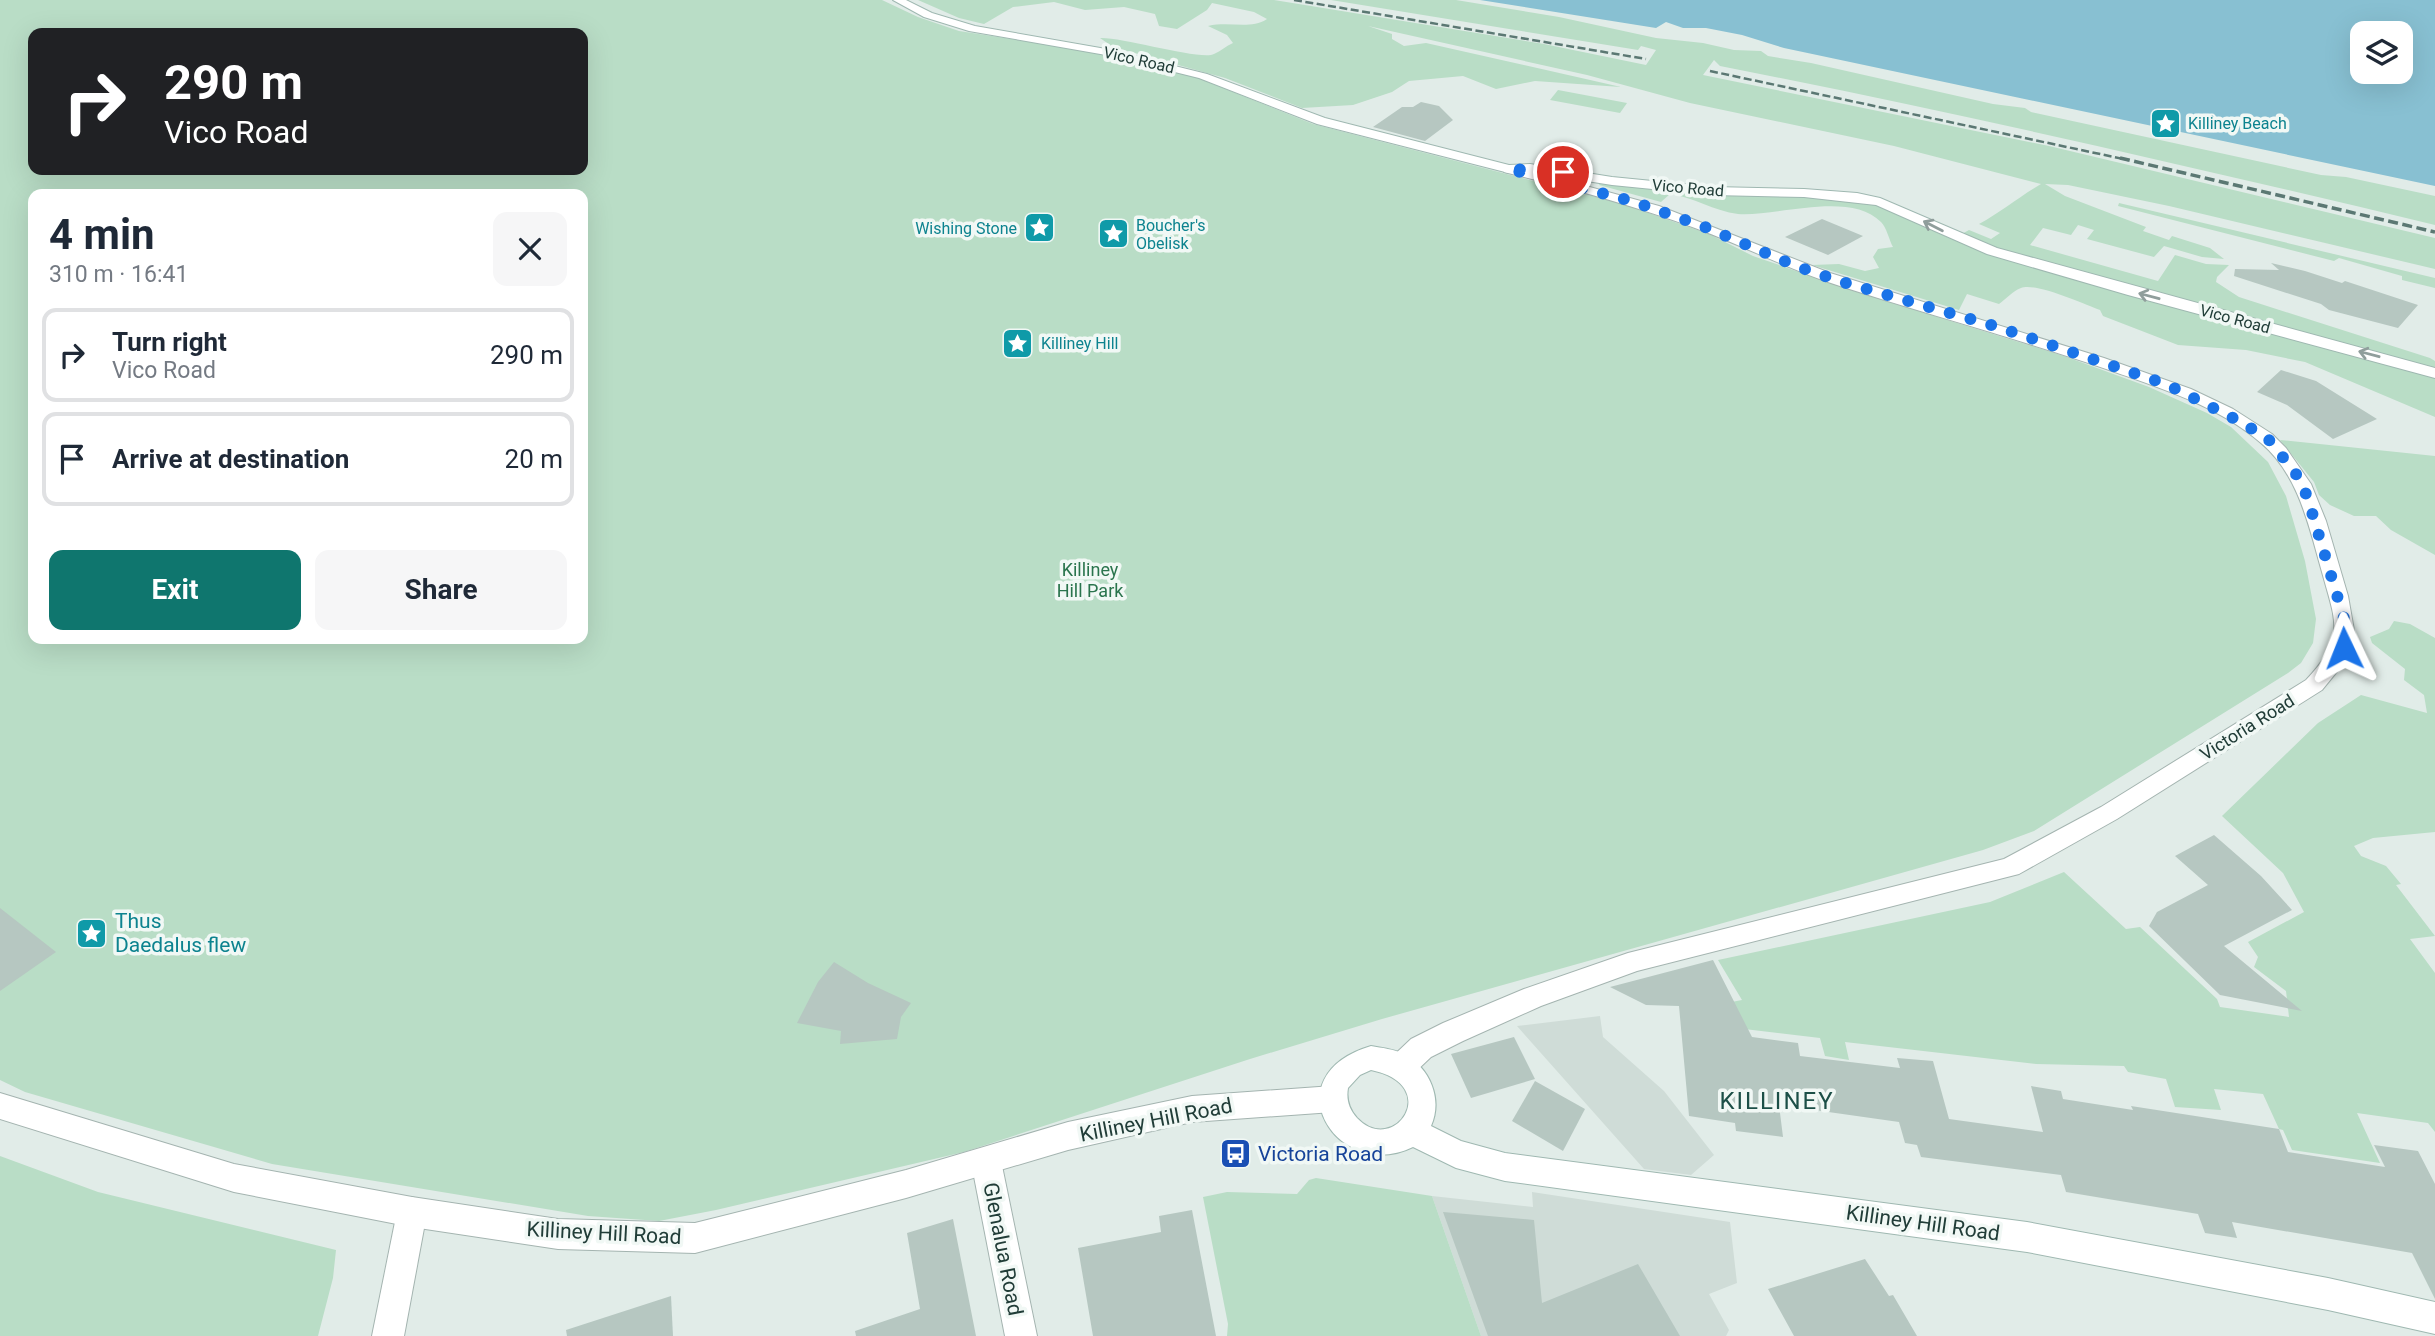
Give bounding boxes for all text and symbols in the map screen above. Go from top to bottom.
map controls [2350,21,2413,84]
button: layers [2350,21,2413,84]
street label: Vico Road [1102,43,1176,77]
text: 290 m [164,54,303,111]
icon: right [49,56,140,147]
place icon: Killiney Beach [2148,106,2182,140]
text: Vico Road [164,113,309,151]
place label: Killiney Beach [2188,114,2287,133]
pin [1533,142,1593,202]
icon: arrive [1544,153,1582,191]
street label: Vico Road [1651,175,1725,201]
text: 4 min [49,210,155,259]
place icon: Wishing Stone [1023,211,1057,245]
button: close [493,212,567,286]
place label: Boucher's Obelisk [1136,216,1206,253]
place icon: Boucher's Obelisk [1096,217,1130,251]
place label: Wishing Stone [915,219,1017,238]
one-way arrow [1923,219,1944,233]
text: 310 m · 16:41 [49,261,188,288]
one-way arrow [2138,289,2161,302]
street label: Vico Road [2198,300,2272,338]
place icon: Killiney Hill [1001,326,1035,360]
text: Turn right [112,327,227,357]
place label: Killiney Hill [1041,334,1118,353]
icon: right [53,336,91,374]
text: 290 m [490,340,563,370]
one-way arrow [2359,347,2381,360]
text: Vico Road [112,357,216,384]
icon: arrive [53,440,91,478]
text: Arrive at destination [112,444,349,474]
text: 20 m [505,444,563,474]
button: Exit [49,550,301,630]
button: Share [315,550,567,630]
park label: Killiney Hill Park [1057,559,1124,601]
position arrow [2307,611,2381,685]
street label: Victoria Road [2196,690,2298,764]
place label: Thus Daedalus flew [115,909,246,957]
place icon: Thus Daedalus flew [75,916,109,950]
district label: KILLINEY [1719,1087,1835,1115]
street label: Killiney Hill Road [1078,1093,1234,1147]
bus stop icon: Victoria Road [1218,1137,1252,1171]
place label: Victoria Road [1258,1142,1383,1166]
street label: Glenalua Road [978,1180,1028,1318]
street label: Killiney Hill Road [1845,1200,2001,1246]
street label: Killiney Hill Road [526,1217,682,1249]

